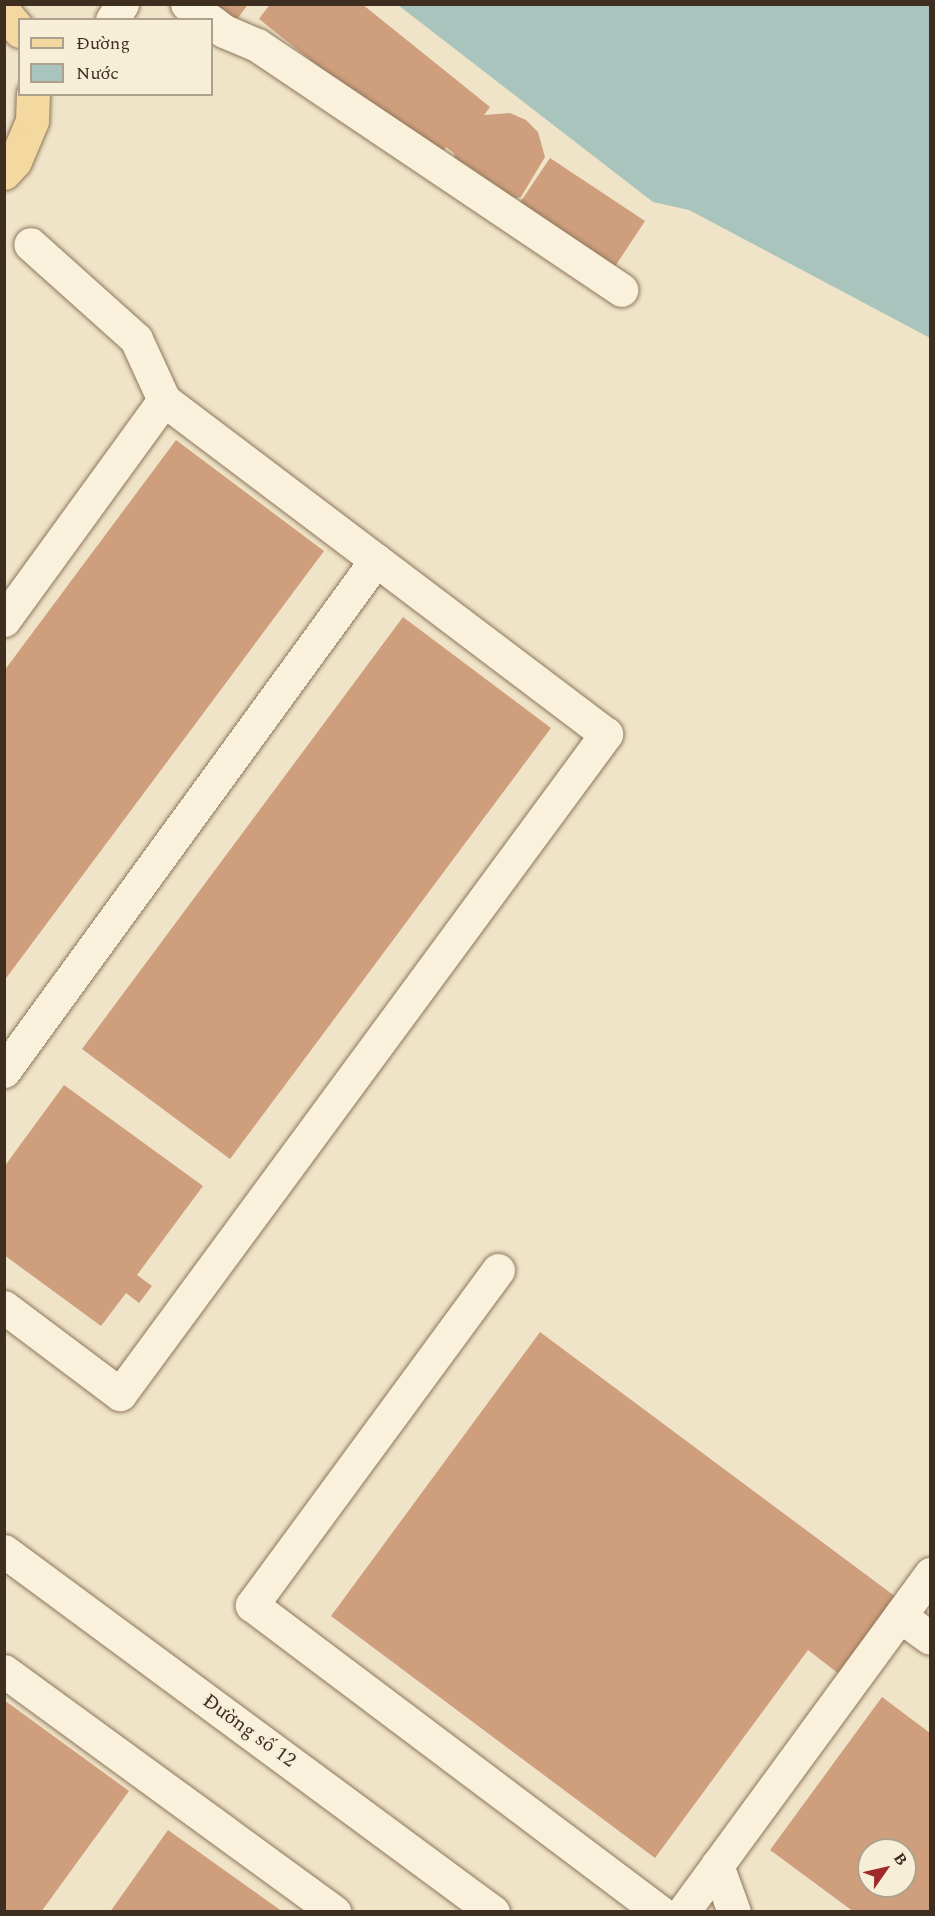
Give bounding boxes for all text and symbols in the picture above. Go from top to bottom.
legend [18,18,213,96]
text: Đường [76,30,130,57]
text: Nước [76,60,119,87]
street label: Đường số 12 [198,1689,300,1773]
north arrow [857,1838,917,1898]
text: B [887,1848,913,1870]

